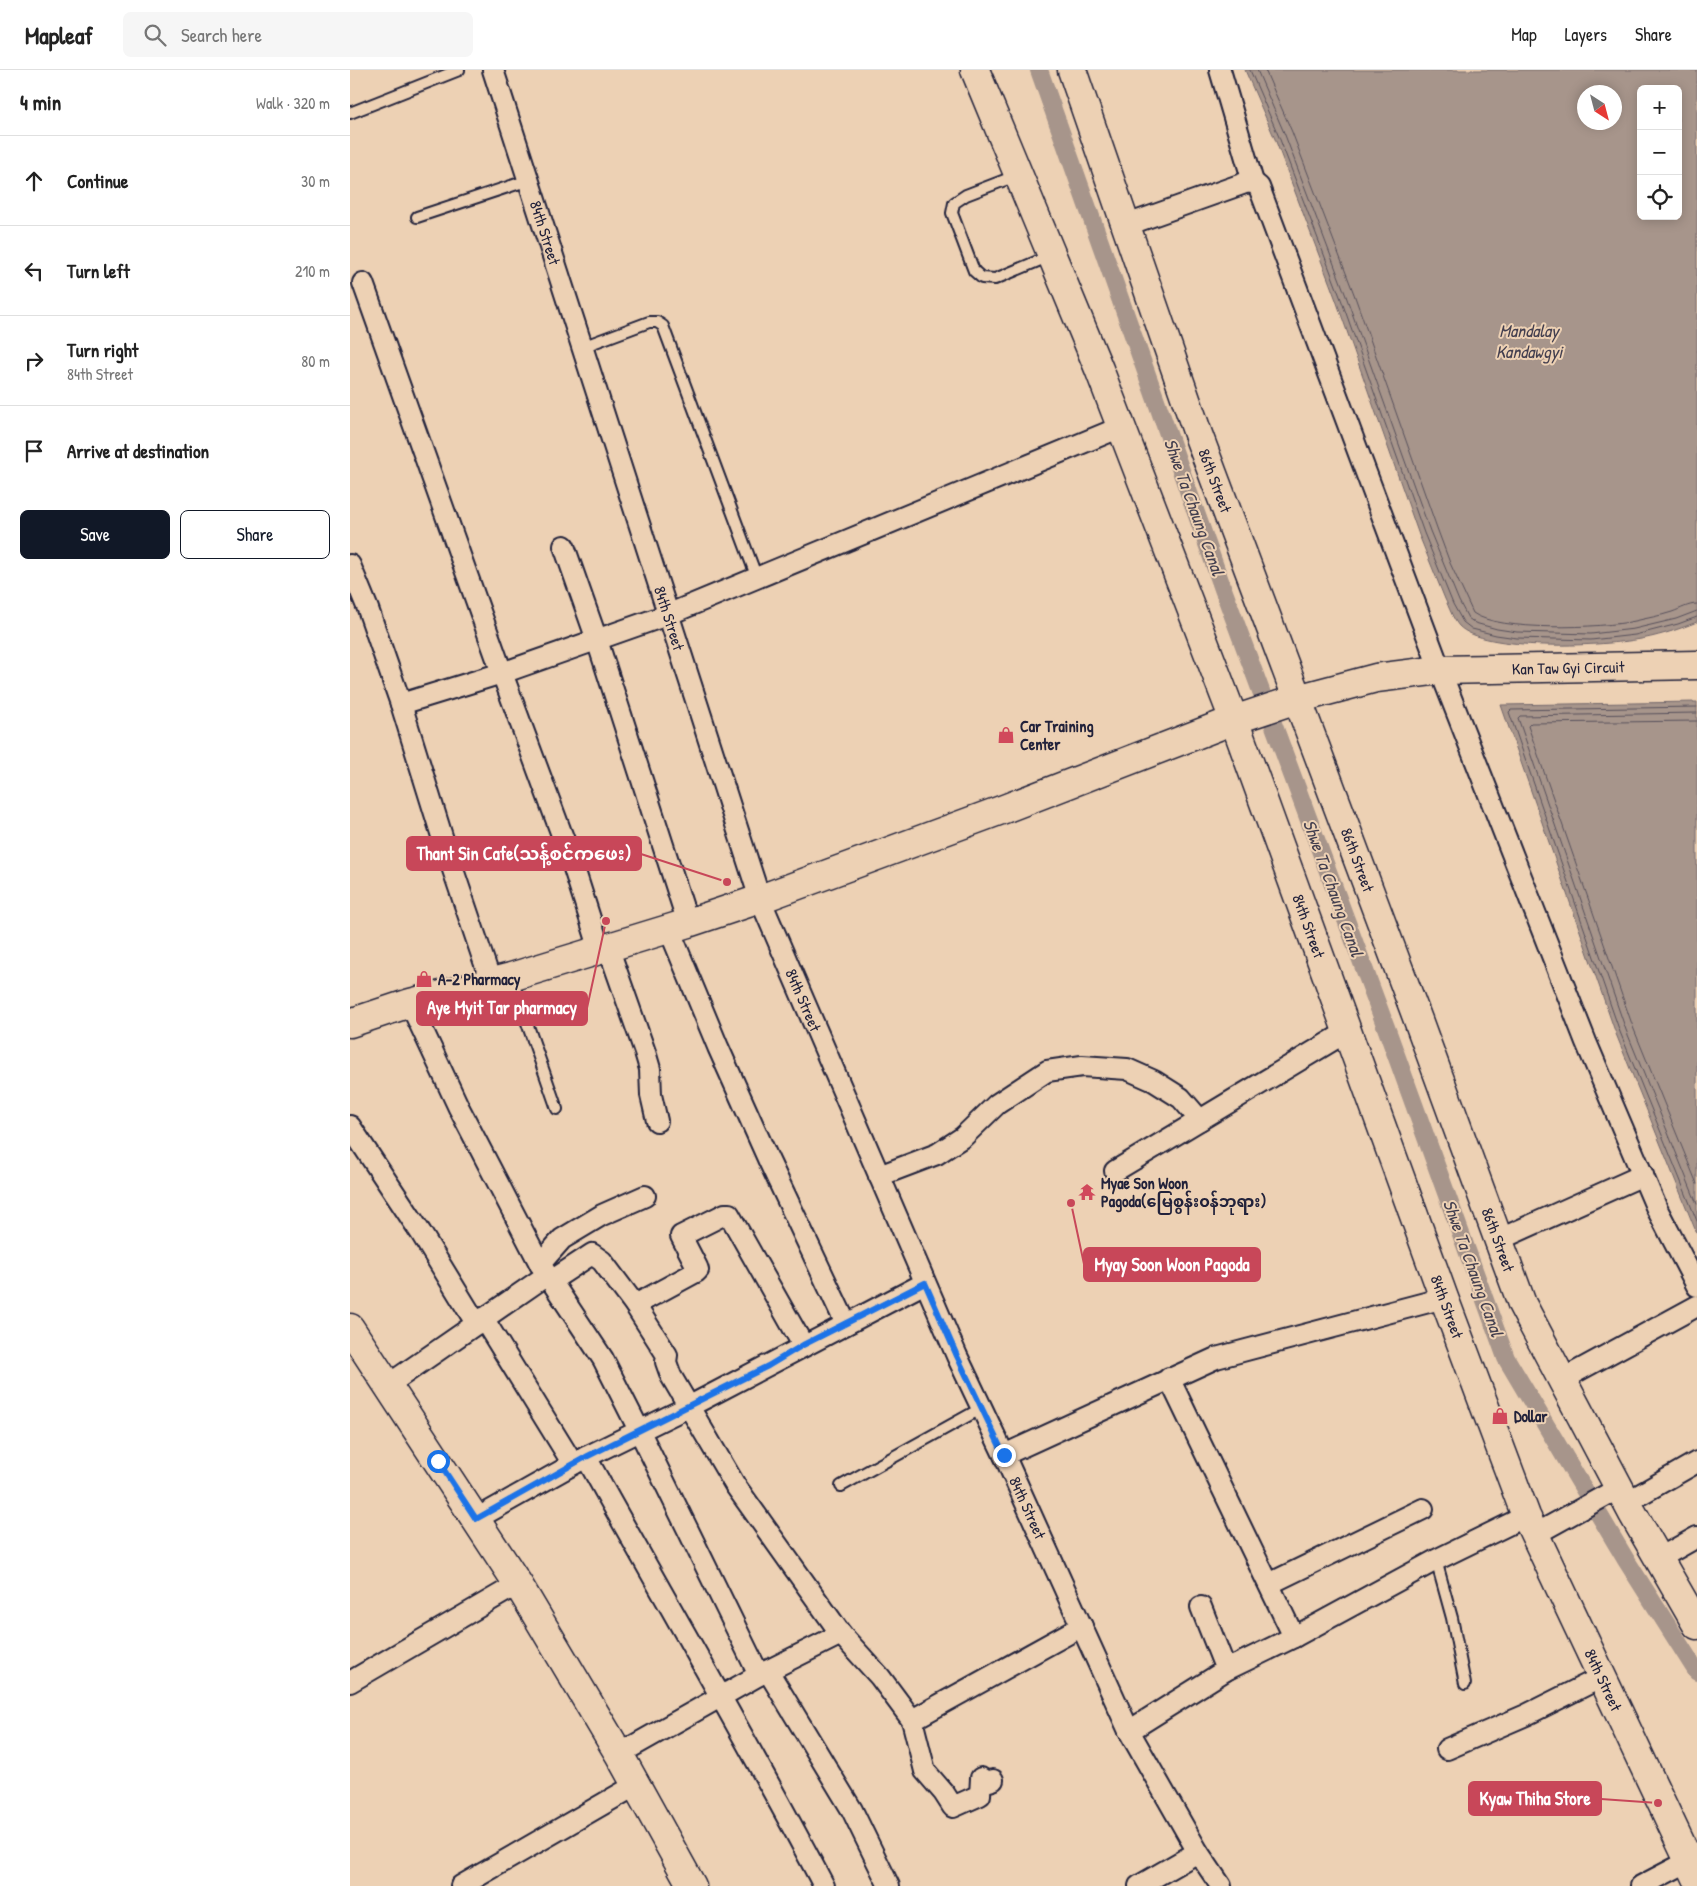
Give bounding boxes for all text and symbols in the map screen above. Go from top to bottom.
search box [123,12,473,57]
text: Mapleaf [25,19,93,51]
icon: search [141,21,169,49]
text: Search here [181,22,262,48]
text: Map [1511,22,1537,47]
text: Layers [1565,22,1607,47]
text: Share [1635,22,1672,47]
north arrow [1577,85,1622,130]
map controls [1637,85,1682,220]
button: + [1637,85,1682,130]
text: 4 min [20,88,61,117]
text: Walk · 320 m [256,92,330,114]
button: − [1637,130,1682,175]
icon: ahead [20,167,48,195]
text: Continue [67,168,128,194]
text: 30 m [301,170,330,192]
button: locate [1637,175,1682,220]
street label: 84th Street [525,198,566,268]
icon: left [20,257,48,285]
text: Turn left [67,258,130,284]
text: 210 m [295,260,330,282]
water label: Mandalay Kandawgyi [1496,318,1564,364]
text: Turn right [67,337,138,363]
icon: right [20,347,48,375]
text: 80 m [301,350,330,372]
text: 84th Street [67,363,133,385]
water label: Shwe Ta Chaung Canal [1158,435,1231,580]
icon: arrive [20,437,48,465]
text: Arrive at destination [67,438,209,464]
street label: 86th Street [1193,446,1238,516]
button: Save [20,510,170,559]
button: Share [180,510,330,559]
street label: 84th Street [649,583,690,654]
street label: Kan Taw Gyi Circuit [1512,655,1625,680]
place label: Car Training Center [1020,715,1094,755]
shop icon: Car Training Center [996,725,1016,745]
water label: Shwe Ta Chaung Canal [1297,816,1370,961]
street label: 86th Street [1336,825,1380,895]
callout: Thant Sin Cafe(သန့်စင်ကဖေး) [407,837,641,870]
text: Thant Sin Cafe(သန့်စင်ကဖေး) [416,841,631,868]
street label: 84th Street [1287,891,1331,961]
street label: 84th Street [780,965,827,1035]
place label: A-2 Pharmacy [438,968,521,991]
shop icon: A-2 Pharmacy [414,969,434,989]
callout: Aye Myit Tar pharmacy [417,992,587,1025]
text: Aye Myit Tar pharmacy [427,995,577,1021]
place label: Myae Son Woon Pagoda(မြေစွန်း၀န်ဘုရား) [1101,1172,1266,1215]
temple icon: Myae Son Woon Pagoda(မြေစွန်း၀န်ဘုရား) [1077,1182,1097,1202]
water label: Shwe Ta Chaung Canal [1437,1196,1510,1341]
street label: 86th Street [1477,1205,1520,1275]
callout: Myay Soon Woon Pagoda [1084,1248,1260,1281]
text: Myay Soon Woon Pagoda [1094,1252,1250,1278]
street label: 84th Street [1426,1272,1469,1342]
place label: Dollar [1514,1405,1548,1427]
shop icon: Dollar [1490,1406,1510,1426]
route end [993,1444,1016,1467]
route start [427,1450,450,1473]
street label: 84th Street [1004,1473,1052,1543]
street label: 84th Street [1579,1645,1628,1715]
callout: Kyaw Thiha Store [1469,1782,1601,1815]
text: Kyaw Thiha Store [1479,1786,1591,1812]

